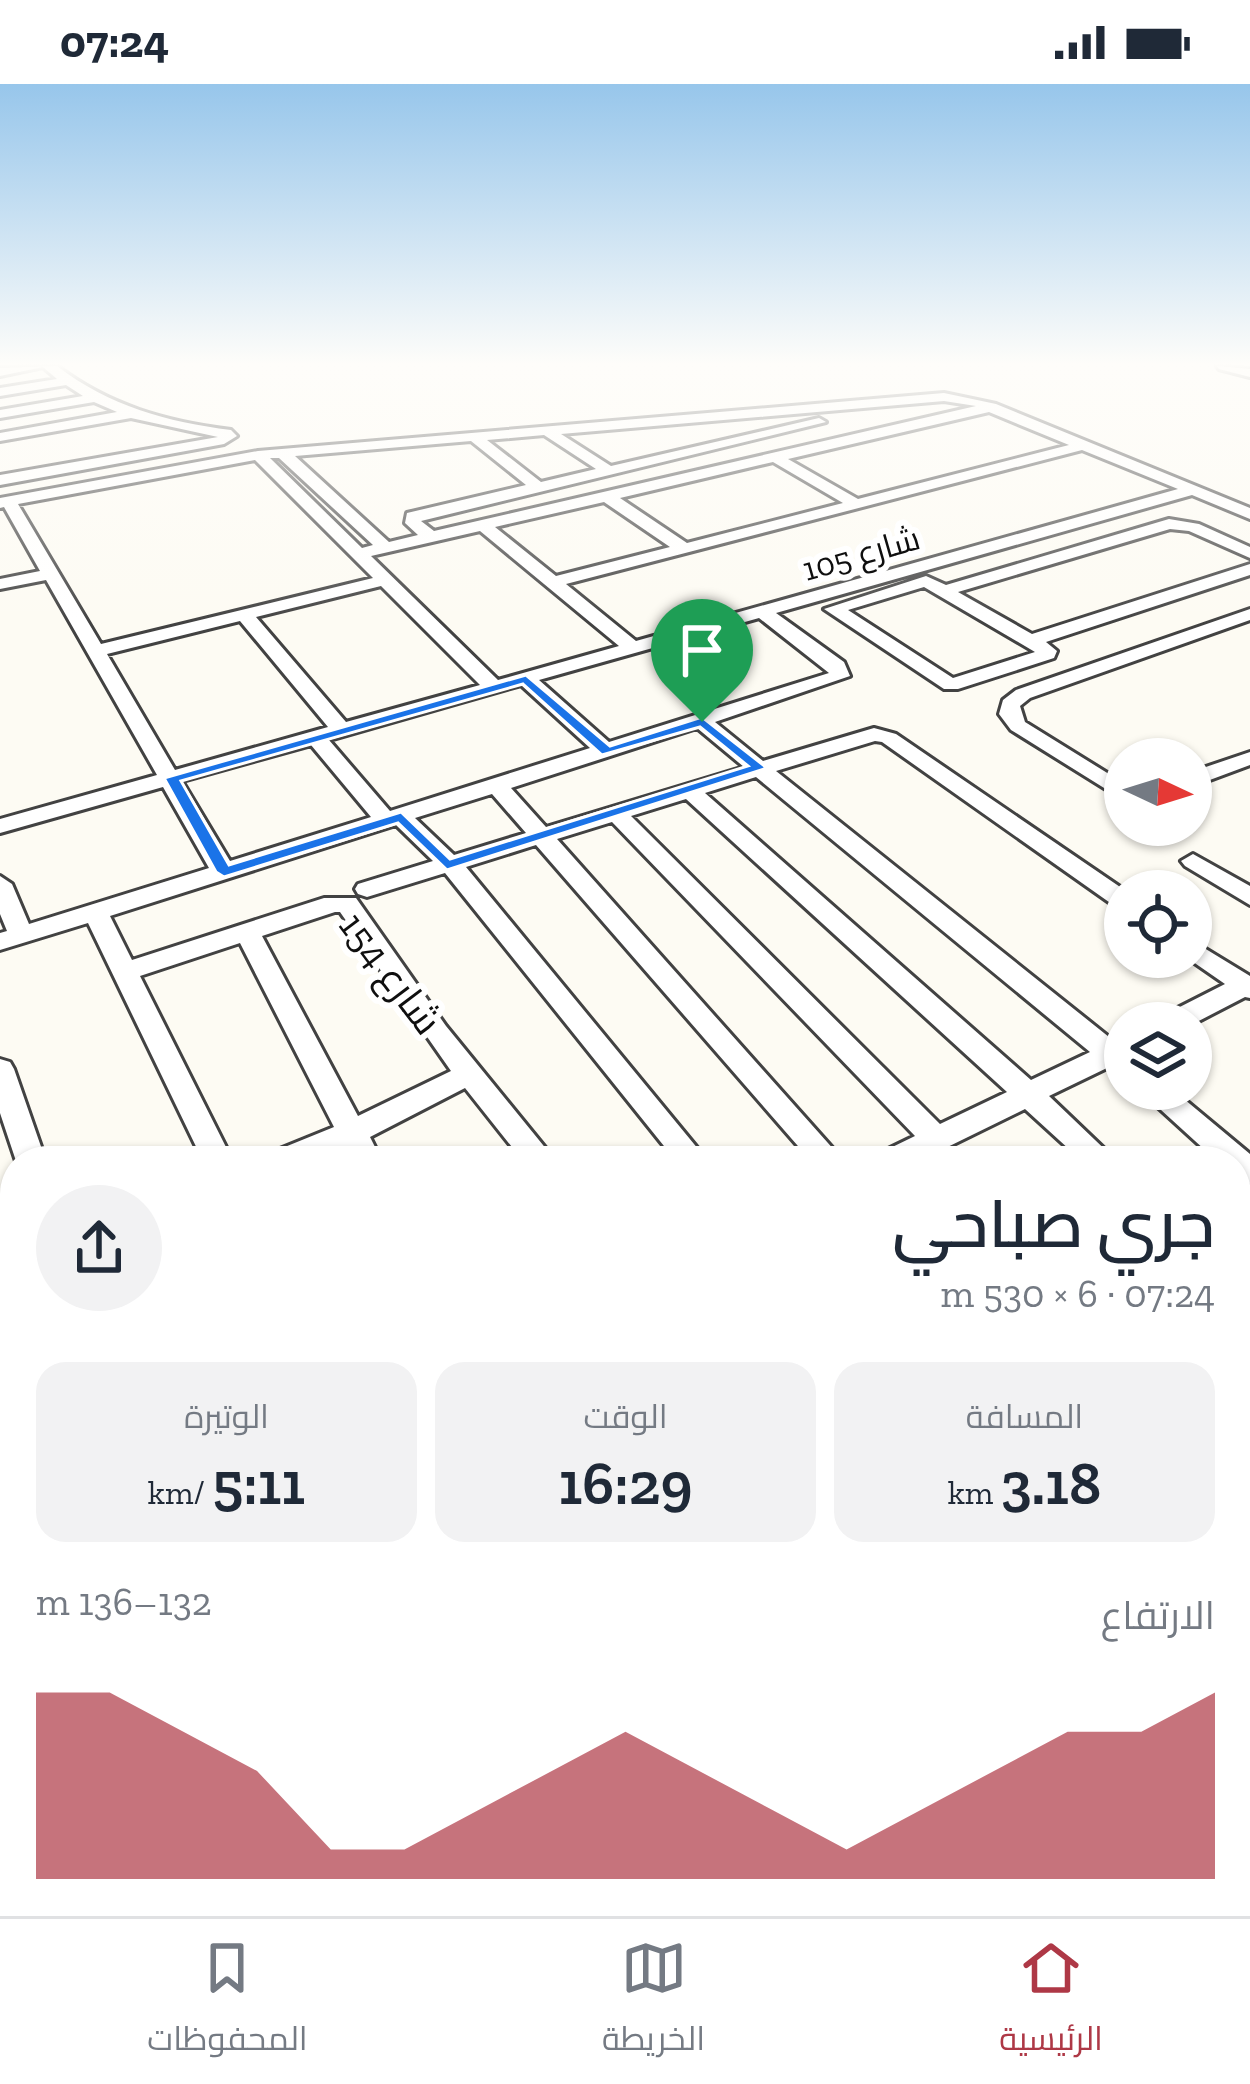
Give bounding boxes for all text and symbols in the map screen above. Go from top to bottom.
text: 07:24 [60,15,169,69]
street label: شارع 105 [798,518,925,592]
pin [651,599,753,722]
icon: arrive [669,617,735,683]
north arrow [1104,738,1212,846]
map controls [1104,738,1212,1110]
button: locate [1104,870,1212,978]
street label: شارع 154 [327,903,452,1045]
button: layers [1104,1002,1212,1110]
button: share [36,1185,162,1311]
text: جري صباحي [892,1185,1215,1264]
text: 07:24 · 6 × 530 m [940,1270,1215,1317]
text: الوتيرة [184,1397,269,1436]
text: الوقت [583,1397,668,1436]
text: المسافة [966,1397,1083,1436]
text: 5:11 [212,1447,305,1519]
text: 16:29 [559,1447,692,1519]
text: 3.18 [1001,1447,1101,1519]
text: /km [148,1473,212,1512]
text: km [948,1473,1001,1512]
text: 132–136 m [36,1578,212,1625]
text: الارتفاع [1101,1592,1215,1639]
tab: المحفوظات [147,1935,308,2069]
tab: الخريطة [602,1935,705,2069]
tab: الرئيسية [999,1935,1103,2069]

